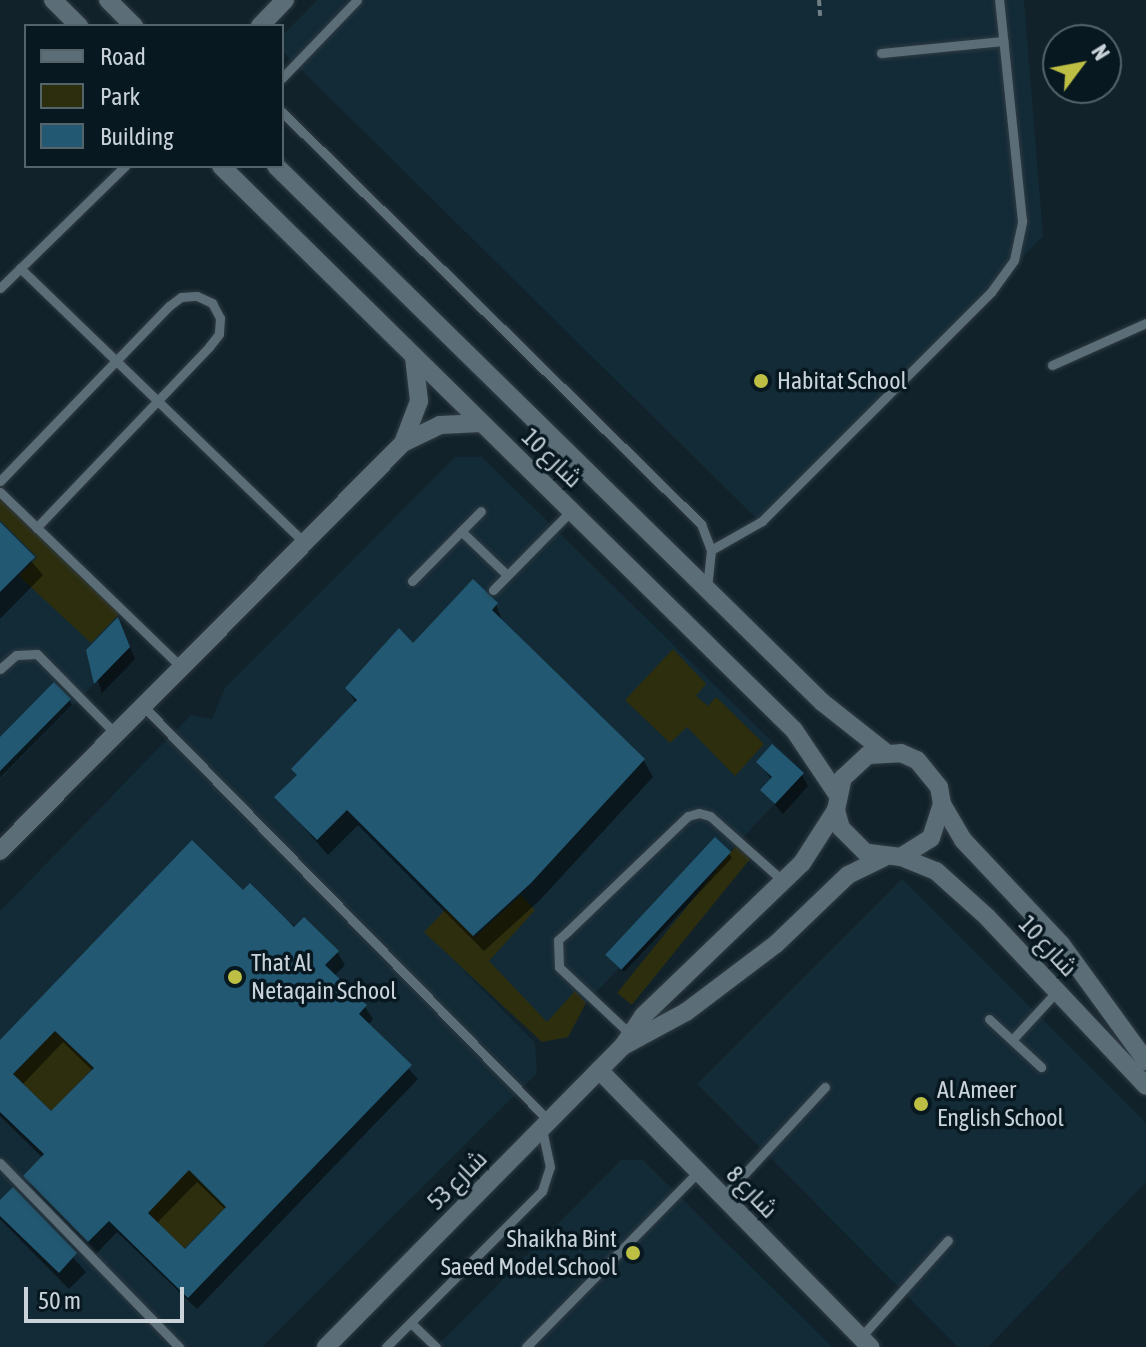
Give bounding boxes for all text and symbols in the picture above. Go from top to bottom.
legend [24,24,284,168]
north arrow [1042,24,1122,104]
text: N [1086,40,1115,65]
text: Road [100,43,146,70]
text: Park [100,83,140,110]
text: Building [100,123,173,150]
place label: Habitat School [777,367,907,395]
marker: Habitat School [752,372,770,390]
street label: شارع 10 [516,423,588,493]
street label: شارع 10 [1013,910,1083,982]
place label: That Al Netaqain School [251,949,397,1005]
marker: That Al Netaqain School [226,968,244,986]
place label: Al Ameer English School [937,1076,1064,1132]
marker: Al Ameer English School [912,1095,930,1113]
street label: شارع 53 [421,1144,493,1216]
street label: شارع 8 [720,1160,784,1224]
place label: Shaikha Bint Saeed Model School [441,1225,617,1281]
marker: Shaikha Bint Saeed Model School [624,1244,642,1262]
scale bar [28,1271,188,1321]
text: 50 m [38,1287,81,1314]

